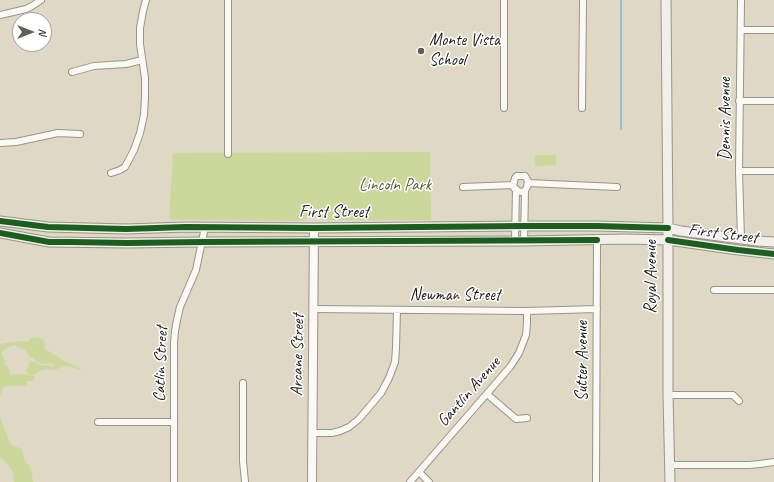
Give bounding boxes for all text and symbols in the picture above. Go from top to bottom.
north arrow [12,12,52,52]
text: N [36,29,50,35]
place label: Monte Vista School [429,31,500,71]
marker: Monte Vista School [416,46,426,56]
street label: Dennis Avenue [716,78,736,160]
park label: Lincoln Park [359,176,431,196]
street label: First Street [299,203,369,223]
street label: First Street [687,220,759,248]
street label: Royal Avenue [642,240,662,314]
street label: Newman Street [410,286,500,306]
street label: Arcane Street [287,314,309,396]
street label: Sutter Avenue [573,321,593,401]
street label: Catlin Street [149,326,173,402]
street label: Gantlin Avenue [433,353,505,431]

